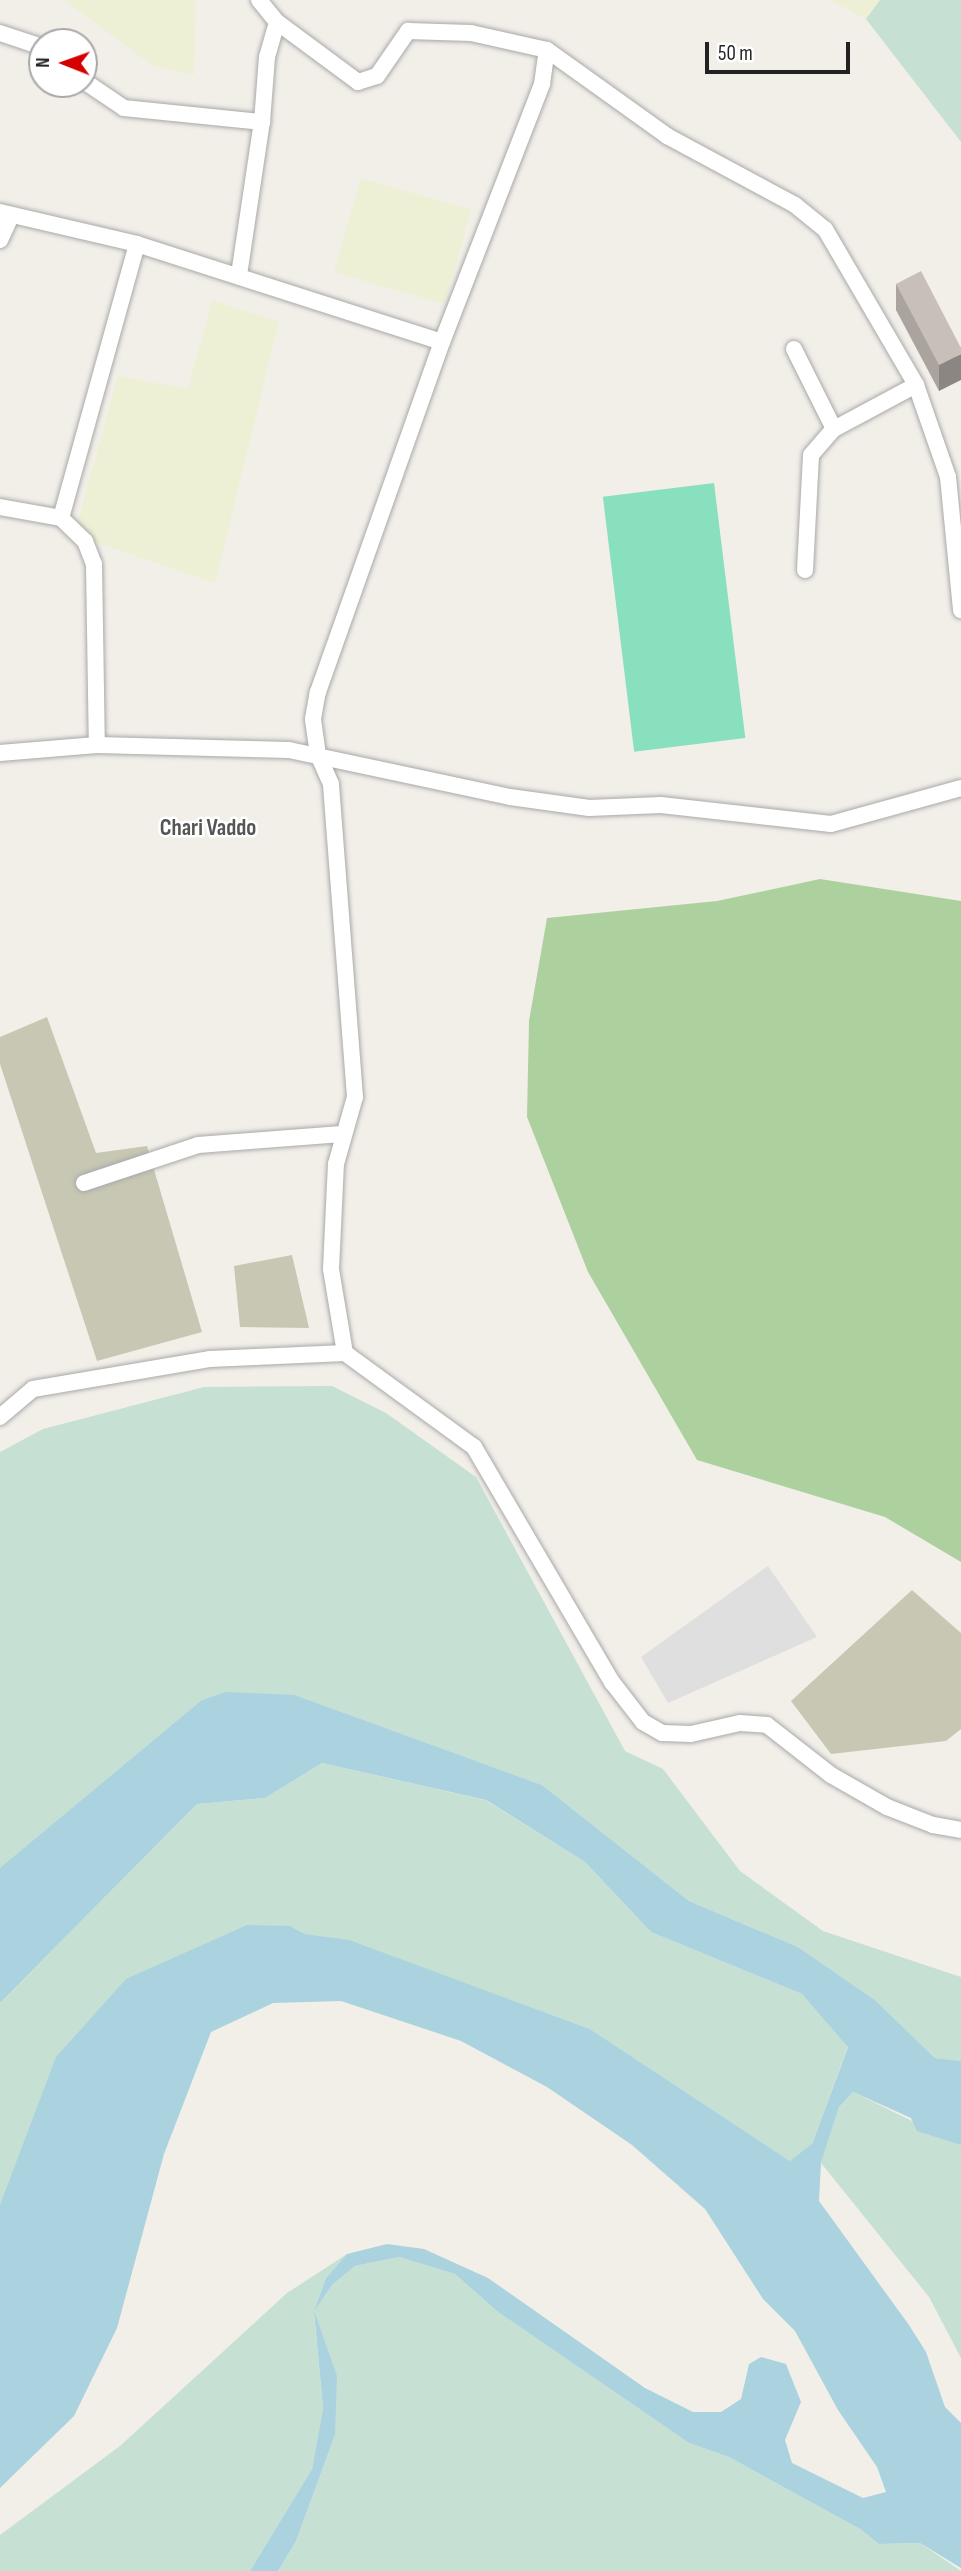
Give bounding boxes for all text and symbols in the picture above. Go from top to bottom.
north arrow [28,28,98,98]
scale bar [709,28,854,72]
text: 50 m [718,41,753,66]
text: N [32,57,55,68]
district label: Chari Vaddo [160,814,256,842]

